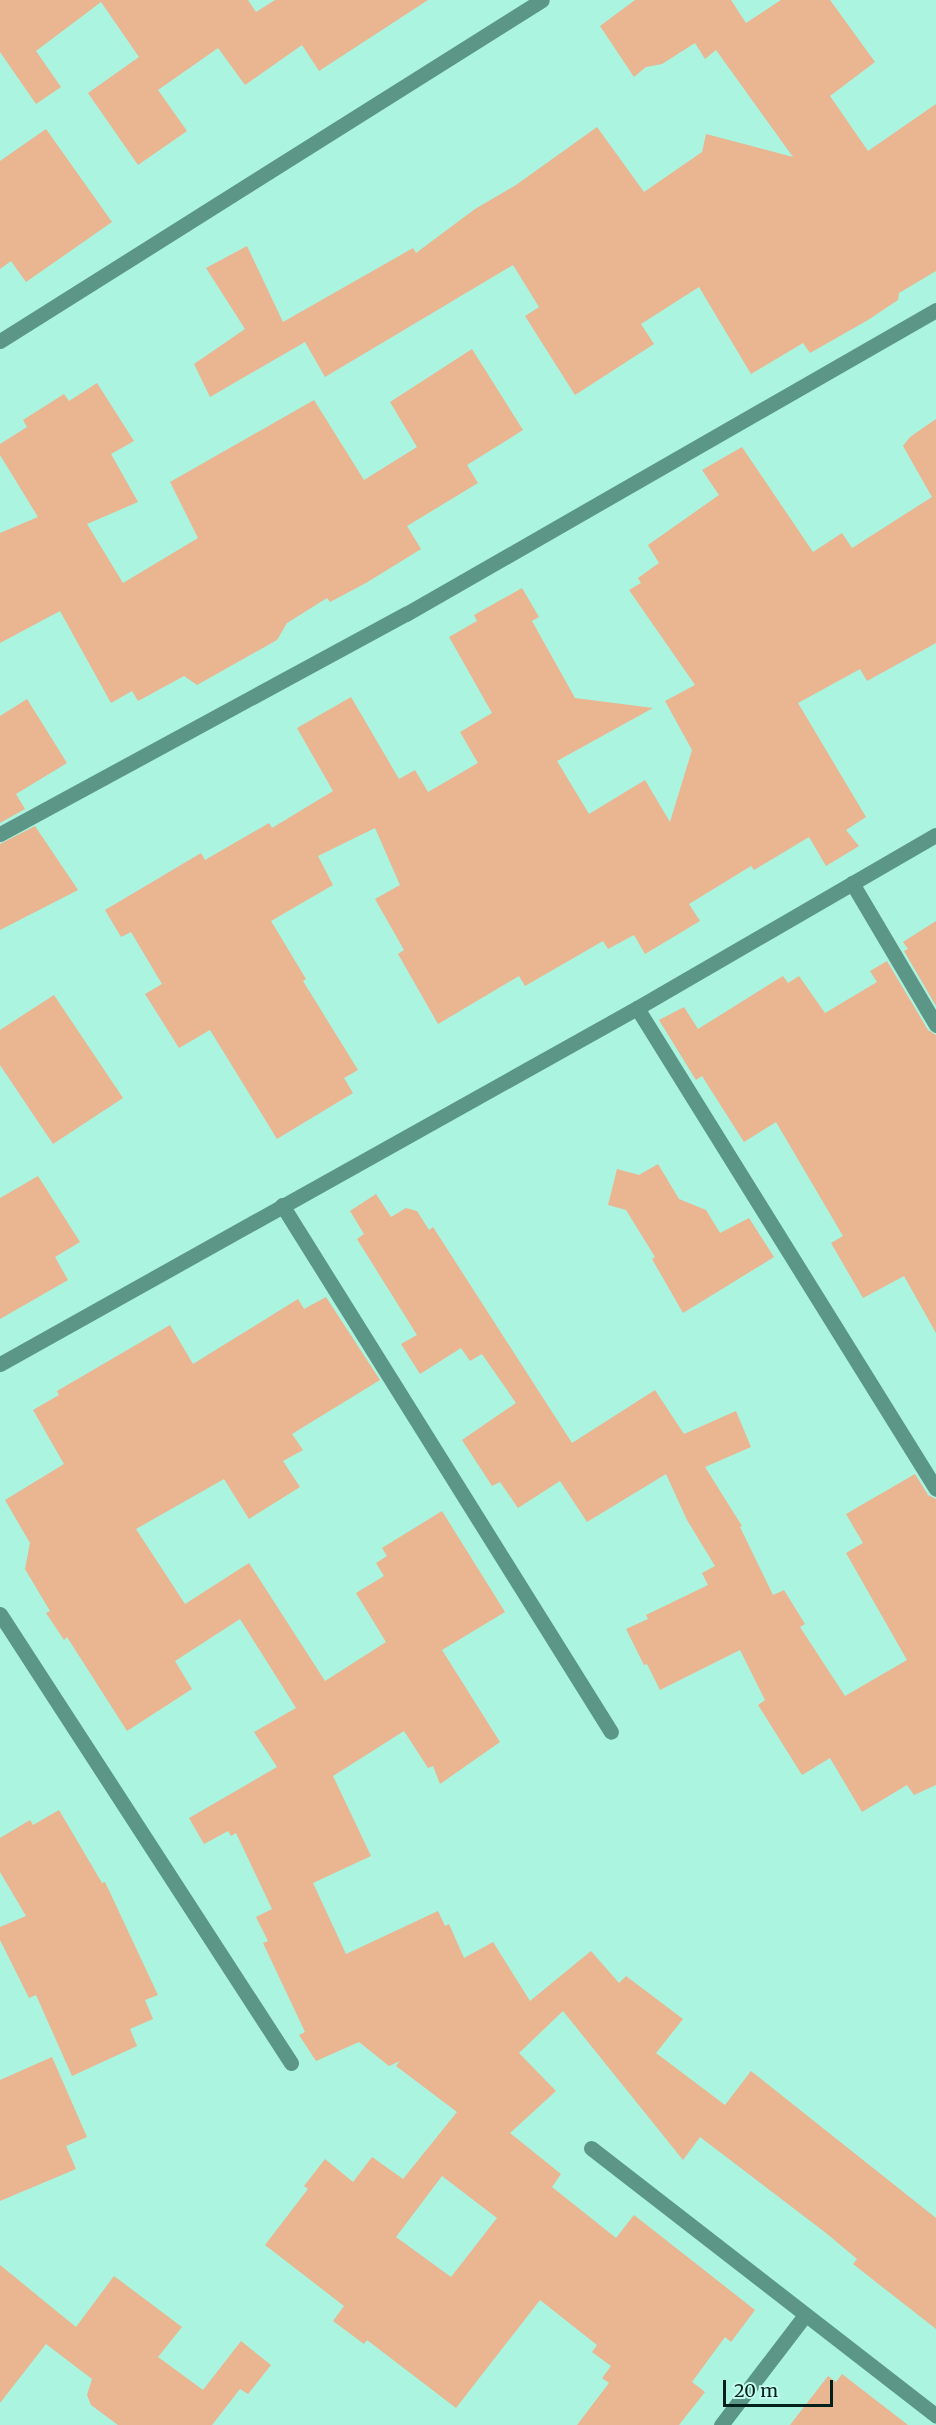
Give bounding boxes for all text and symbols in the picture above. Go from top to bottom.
scale bar [726,2368,836,2406]
text: 20 m [734,2379,778,2402]

